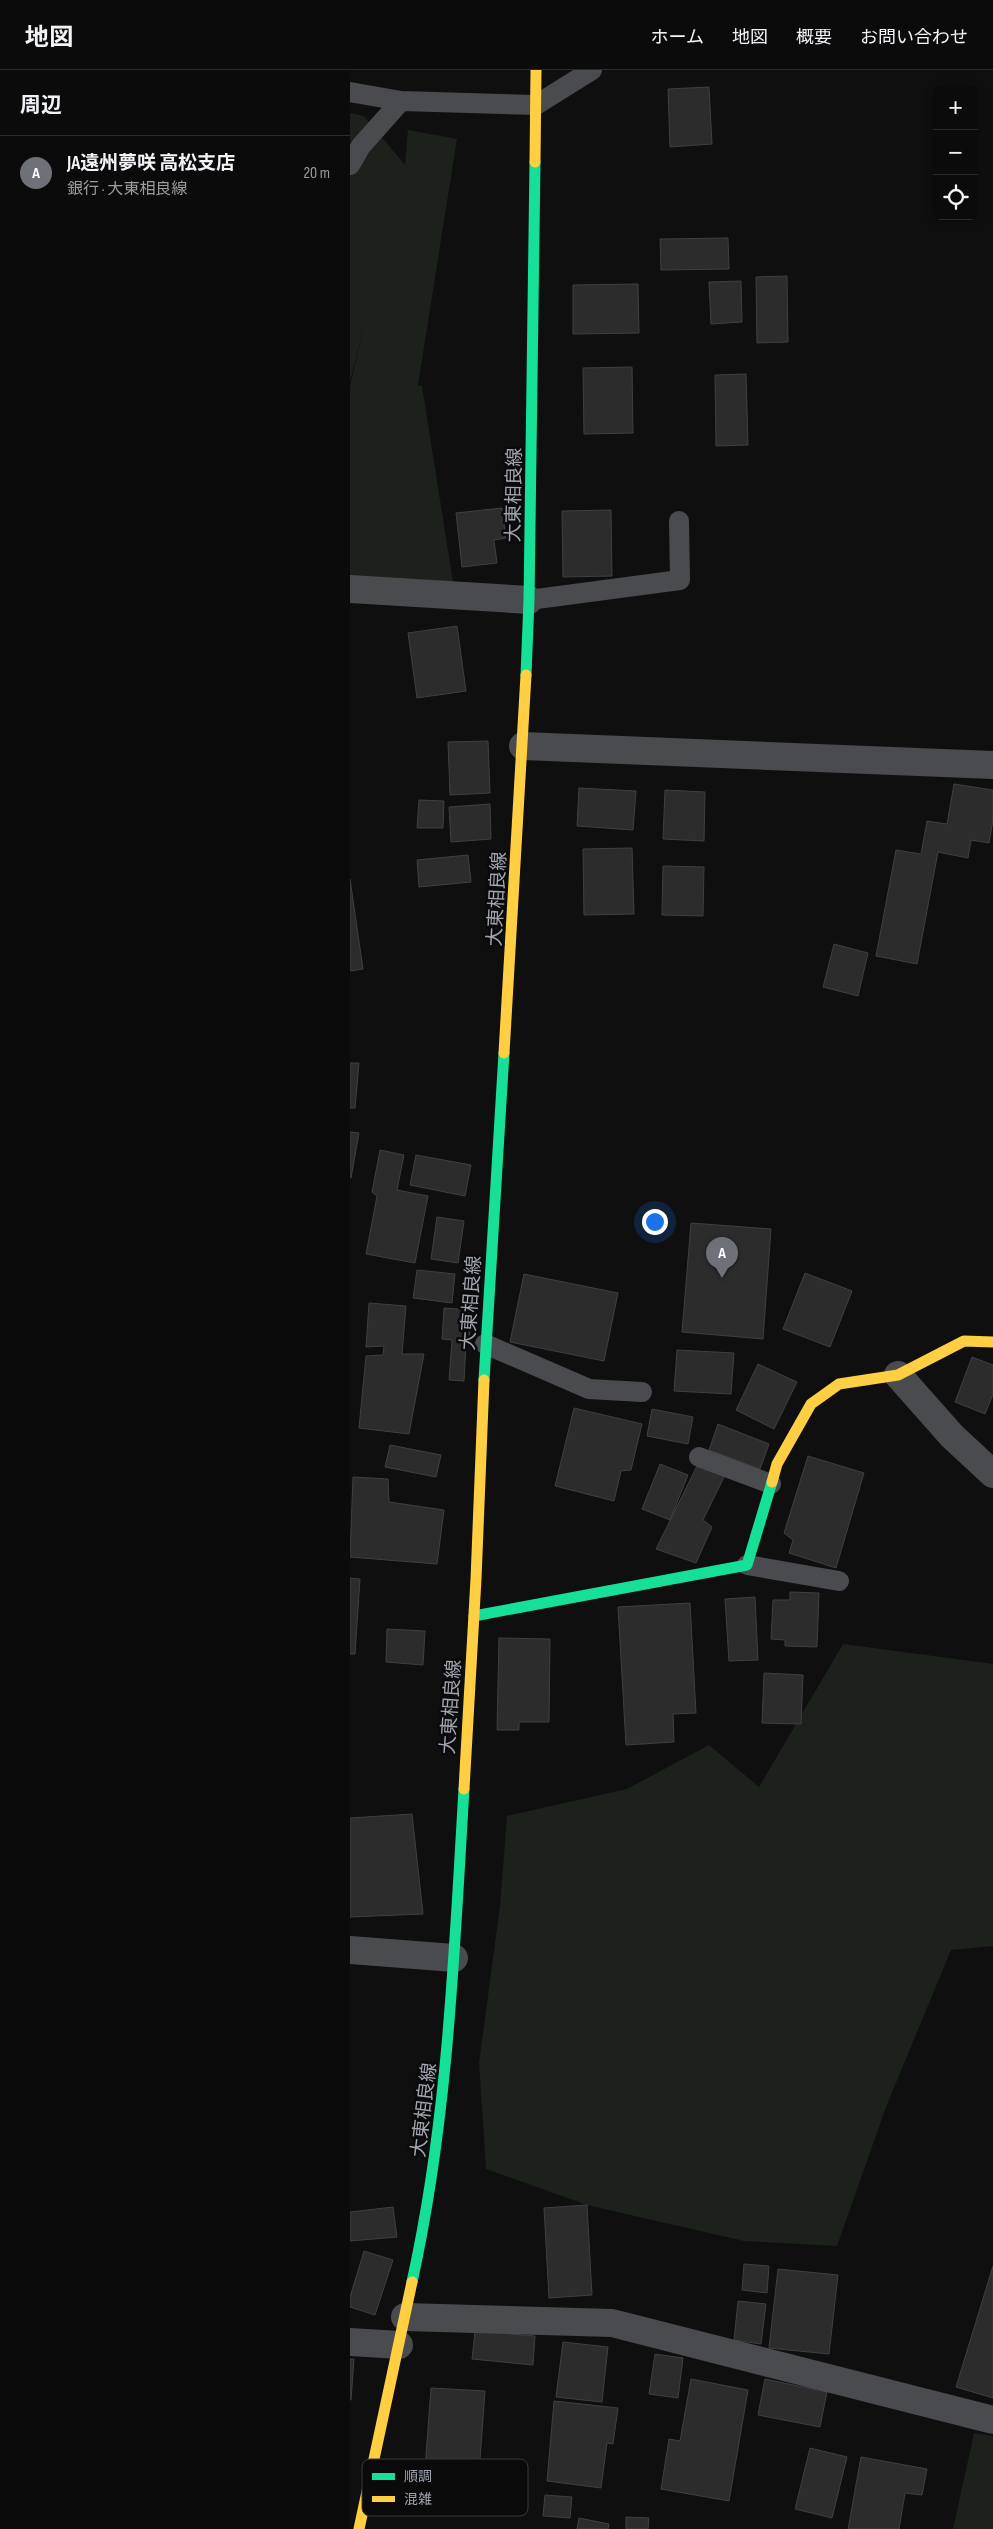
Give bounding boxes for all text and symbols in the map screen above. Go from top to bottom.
text: 地図 [25,23,73,52]
text: ホーム [651,27,704,48]
text: 地図 [732,27,768,48]
text: 概要 [796,27,832,48]
text: お問い合わせ [860,27,968,48]
map controls [933,85,978,220]
button: + [933,85,978,130]
text: 周辺 [20,93,62,118]
button: − [933,130,978,175]
text: JA遠州夢咲 高松支店 [67,152,235,175]
text: A [32,164,40,183]
text: 20 m [303,164,330,183]
button: locate [933,175,978,220]
text: 銀行 · 大東相良線 [67,180,187,199]
street label: 大東相良線 [502,447,527,543]
street label: 大東相良線 [484,851,511,947]
your location [642,1209,668,1235]
pin: A [706,1237,738,1278]
street label: 大東相良線 [457,1255,486,1351]
street label: 大東相良線 [437,1659,466,1755]
street label: 大東相良線 [407,2062,442,2159]
legend [362,2459,528,2516]
text: 順調 [404,2468,432,2485]
text: 混雑 [404,2491,432,2508]

